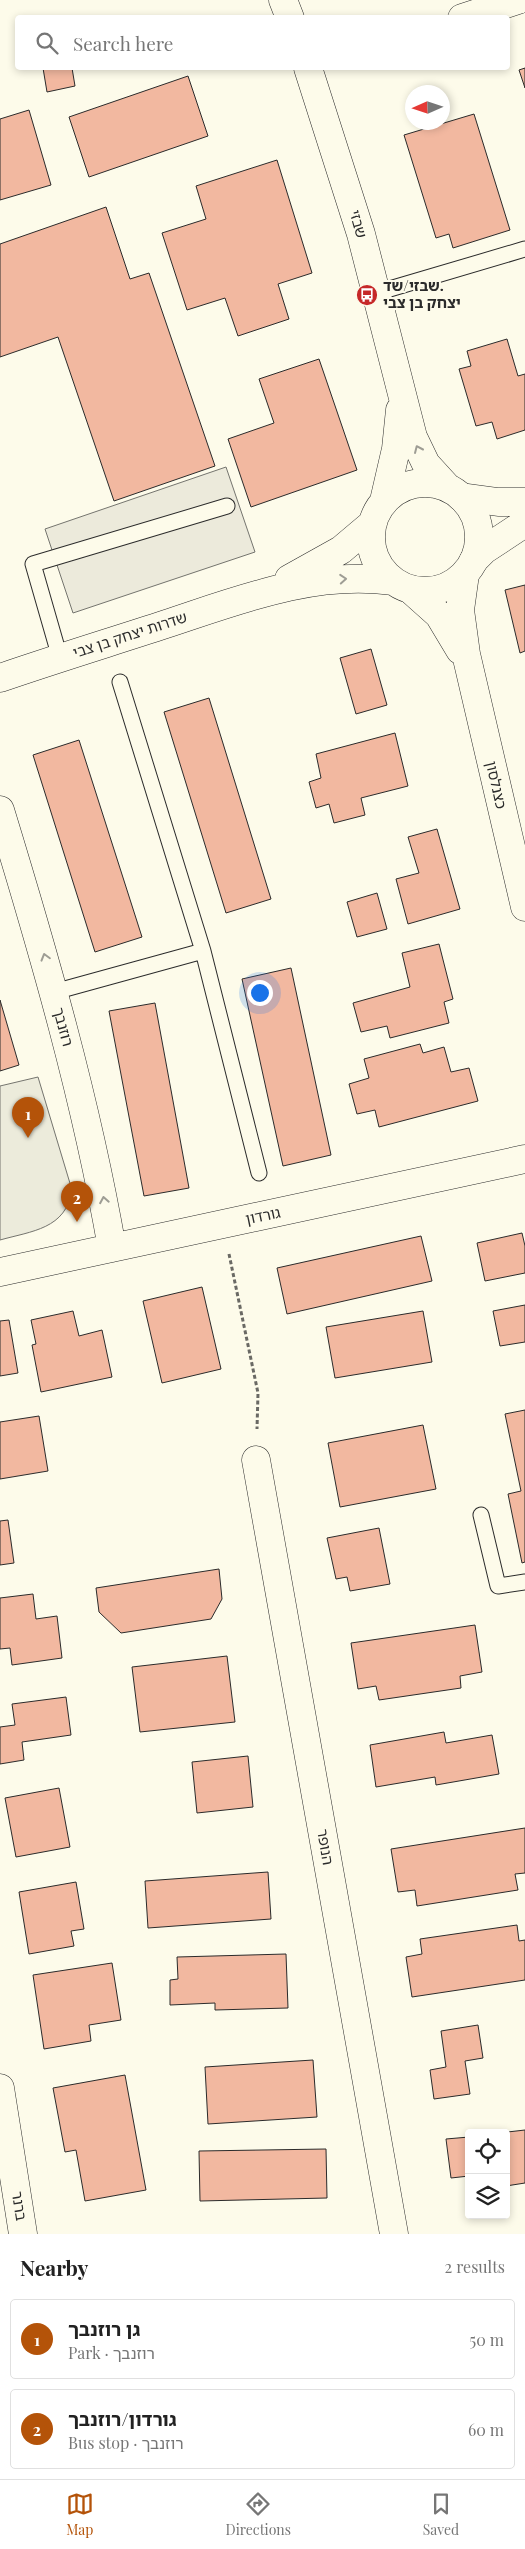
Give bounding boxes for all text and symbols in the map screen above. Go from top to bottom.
search box [15,15,510,70]
icon: search [33,29,61,57]
text: Search here [73,30,173,56]
north arrow [405,85,450,130]
street label: שבזי [345,207,373,240]
place label: שבזי/שד. יצחק בן צבי [383,275,461,312]
bus stop icon: שבזי/שד. יצחק בן צבי [355,283,379,307]
one-way arrow [414,445,425,454]
one-way arrow [339,573,347,584]
street label: שדרות יצחק בן צבי [70,606,189,662]
street label: כצנלסון [482,759,512,811]
one-way arrow [40,954,50,962]
your location [247,980,273,1006]
street label: רוזנבך [49,1005,79,1048]
pin: 1 [12,1097,44,1138]
pin: 2 [61,1181,93,1222]
one-way arrow [99,1196,109,1204]
street label: גורדון [243,1201,283,1228]
street label: הנופר [313,1827,339,1866]
map controls [465,2129,510,2219]
button: locate [465,2129,510,2174]
button: layers [465,2174,510,2219]
street label: ברנר [8,2190,32,2222]
text: Nearby [20,2253,89,2281]
text: 2 results [445,2256,505,2277]
text: גן רוזנבך [68,2315,140,2341]
text: 1 [34,2329,40,2350]
text: 50 m [470,2329,504,2350]
text: Park · רוזנבך [68,2342,155,2363]
text: גורדון/רוזנבך [68,2405,177,2431]
text: 2 [33,2419,41,2440]
text: 60 m [468,2419,504,2440]
text: Bus stop · רוזנבך [68,2432,184,2453]
tab: Map [66,2490,94,2539]
tab: Directions [226,2490,291,2539]
tab: Saved [423,2490,459,2539]

